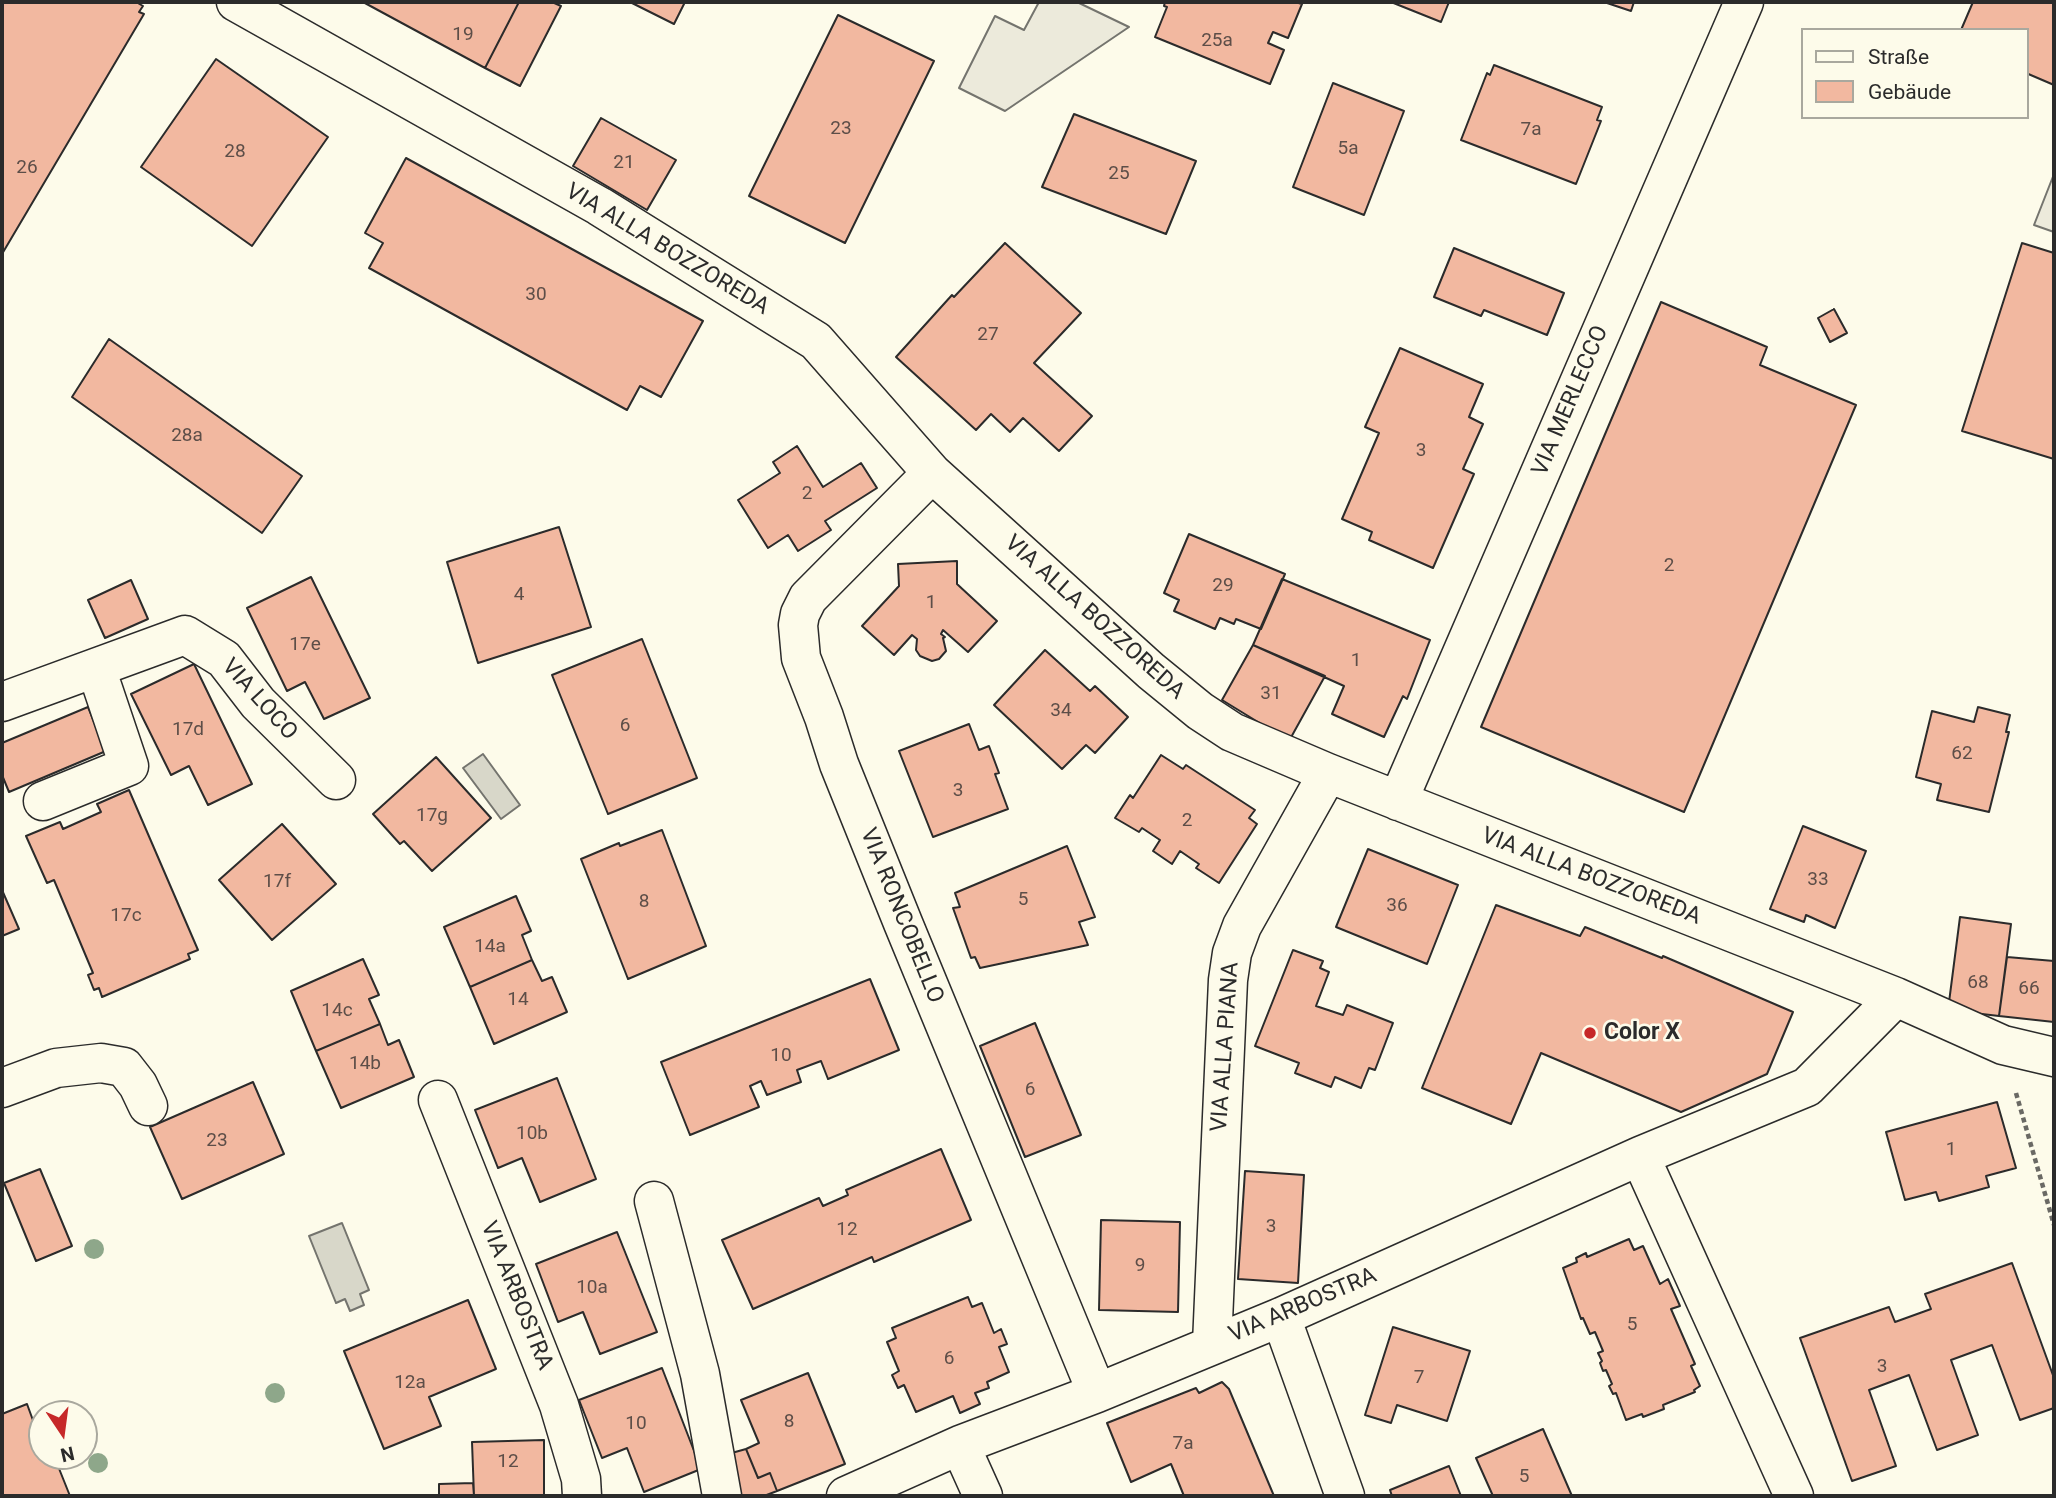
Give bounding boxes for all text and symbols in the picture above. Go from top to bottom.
house number: 19 [452,24,474,46]
legend [1800,28,2028,119]
house number: 25a [1201,30,1233,52]
text: Straße [1868,45,1929,69]
text: Gebäude [1868,80,1951,104]
house number: 23 [830,118,852,140]
house number: 7a [1520,119,1542,141]
house number: 5a [1337,138,1359,160]
house number: 28 [224,141,246,163]
house number: 21 [613,152,635,174]
house number: 26 [16,157,38,179]
house number: 25 [1108,163,1130,185]
street label: VIA ALLA BOZZOREDA [560,178,774,322]
house number: 30 [525,284,547,306]
street label: VIA MERLECCO [1527,322,1615,480]
house number: 27 [977,324,999,346]
house number: 28a [171,425,203,447]
house number: 3 [1416,440,1426,462]
house number: 2 [802,483,812,505]
street label: VIA ALLA BOZZOREDA [998,530,1190,706]
house number: 2 [1664,555,1674,577]
house number: 29 [1212,575,1234,597]
house number: 4 [514,584,524,606]
house number: 1 [926,592,936,614]
house number: 17e [289,634,321,656]
house number: 1 [1351,650,1361,672]
street label: VIA LOCO [215,654,303,746]
house number: 31 [1260,683,1282,705]
house number: 34 [1050,700,1072,722]
house number: 6 [620,715,630,737]
house number: 17d [172,719,204,741]
house number: 62 [1951,743,1973,765]
house number: 3 [953,780,963,802]
house number: 17g [416,805,448,827]
house number: 2 [1182,810,1192,832]
street label: VIA ALLA BOZZOREDA [1477,822,1705,932]
street label: VIA RONCOBELLO [853,824,949,1008]
house number: 33 [1807,869,1829,891]
house number: 17f [263,871,291,893]
house number: 5 [1018,889,1028,911]
house number: 8 [639,891,649,913]
house number: 36 [1386,895,1408,917]
house number: 17c [110,905,142,927]
house number: 14a [474,936,506,958]
street label: VIA ALLA PIANA [1206,961,1246,1133]
house number: 68 [1967,972,1989,994]
house number: 66 [2018,978,2040,1000]
house number: 14 [507,989,529,1011]
house number: 14c [321,1000,353,1022]
place label: Color X [1604,1019,1680,1047]
marker: Color X [1582,1025,1598,1041]
house number: 10 [770,1045,792,1067]
house number: 14b [349,1053,381,1075]
house number: 6 [1025,1079,1035,1101]
house number: 10b [516,1123,548,1145]
house number: 23 [206,1130,228,1152]
house number: 1 [1946,1139,1956,1161]
house number: 3 [1266,1216,1276,1238]
street label: VIA ARBOSTRA [474,1218,558,1374]
house number: 12 [836,1219,858,1241]
house number: 9 [1135,1255,1145,1277]
street label: VIA ARBOSTRA [1225,1262,1381,1350]
house number: 10a [576,1277,608,1299]
house number: 5 [1627,1314,1637,1336]
house number: 6 [944,1348,954,1370]
house number: 3 [1877,1356,1887,1378]
house number: 7 [1414,1367,1424,1389]
house number: 12a [394,1372,426,1394]
north arrow [28,1400,98,1470]
house number: 8 [784,1411,794,1433]
house number: 10 [625,1413,647,1435]
house number: 7a [1172,1433,1194,1455]
text: N [58,1441,77,1467]
house number: 12 [497,1451,519,1473]
house number: 5 [1519,1466,1529,1488]

